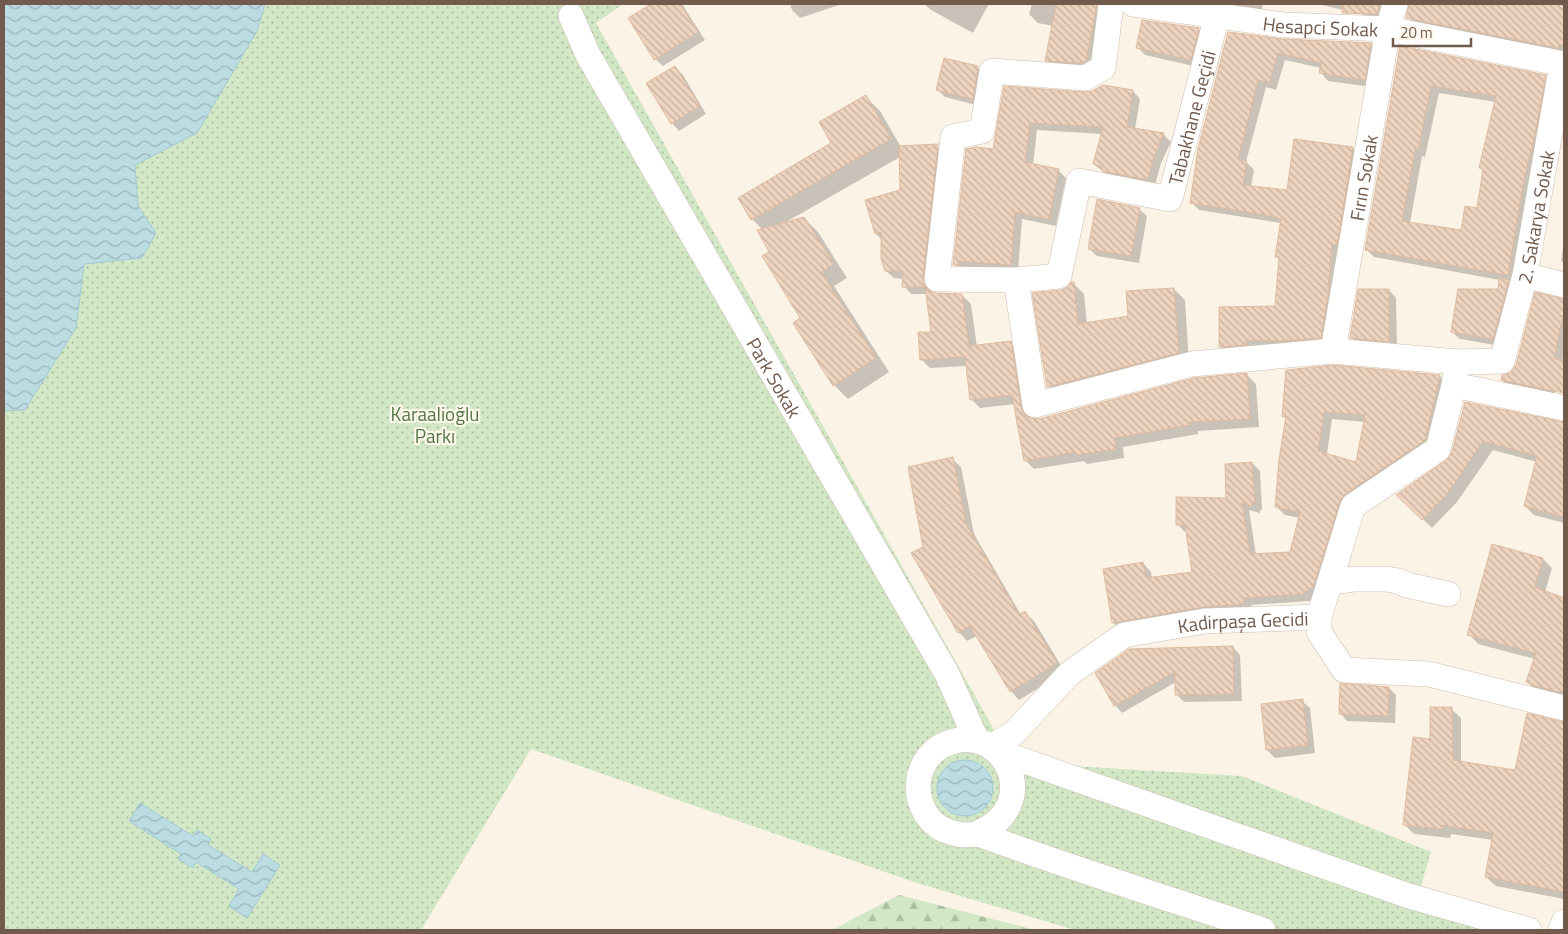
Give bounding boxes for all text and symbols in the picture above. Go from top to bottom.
street label: Hesapci Sokak [1261,8,1379,43]
scale bar [1393,15,1470,47]
text: 20 m [1400,21,1433,44]
street label: Tabakhane Geçidi [1160,47,1222,188]
street label: Fırın Sokak [1341,132,1384,223]
street label: 2. Sakarya Sokak [1509,148,1561,287]
street label: Park Sokak [740,332,810,423]
park label: Karaalioğlu Parkı [391,399,479,450]
street label: Kadirpaşa Gecidi [1175,603,1309,640]

